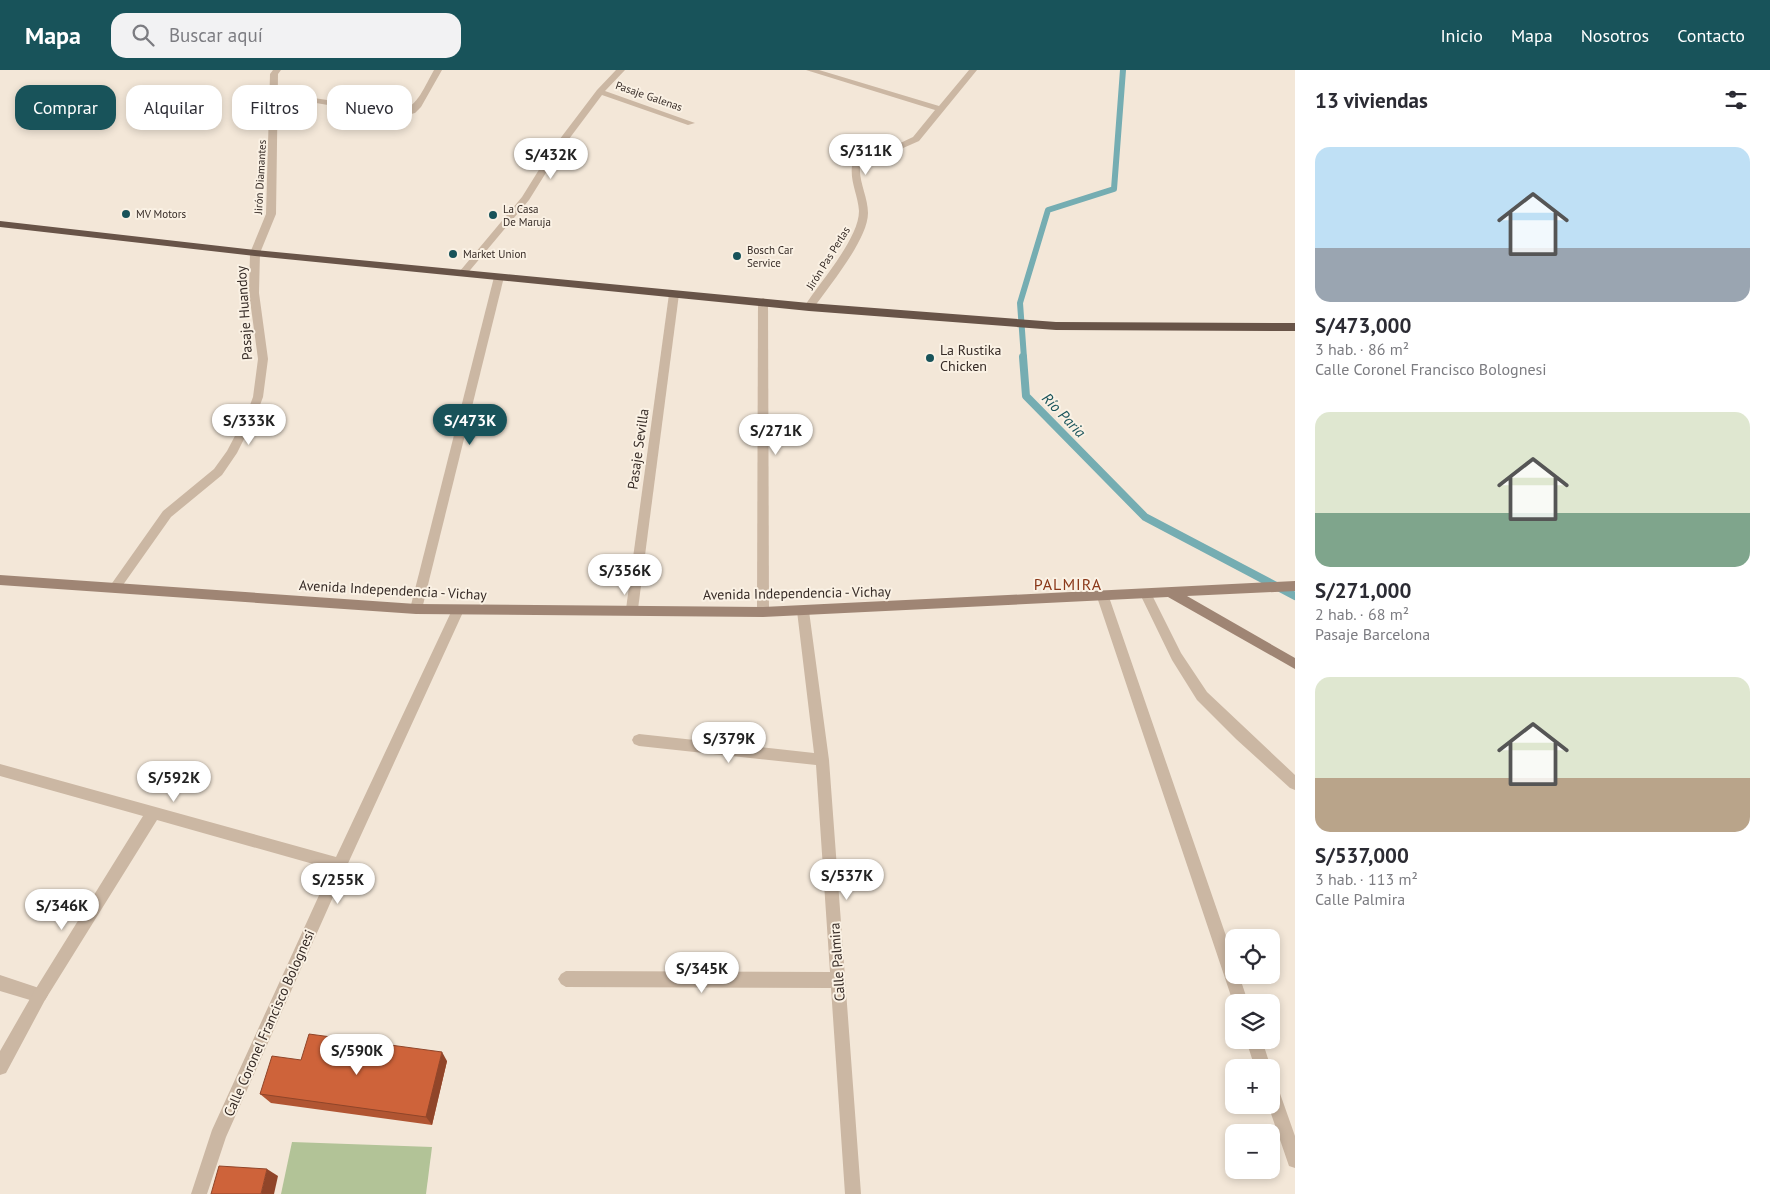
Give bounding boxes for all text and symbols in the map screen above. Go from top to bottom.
search box [111,13,461,58]
text: Mapa [25,20,81,51]
icon: search [129,21,157,49]
text: Buscar aquí [169,23,263,47]
text: Inicio [1440,24,1483,47]
text: Mapa [1511,24,1553,47]
text: Nosotros [1581,24,1649,47]
text: Contacto [1677,24,1745,47]
street label: Pasaje Galenas [614,78,685,114]
chip: Comprar [15,85,116,130]
chip: Alquilar [126,85,222,130]
chip: Filtros [232,85,317,130]
chip: Nuevo [327,85,412,130]
icon: filters [1722,86,1750,114]
text: 13 viviendas [1315,87,1428,114]
pin: S/311K [825,134,907,176]
pin: S/432K [510,138,592,180]
street label: Jirón Diamantes [251,139,269,216]
text: S/311K [840,140,892,160]
text: S/432K [525,144,577,164]
icon: home [1488,179,1578,269]
place label: La Casa De Maruja [503,202,551,229]
place label: MV Motors [136,207,186,221]
marker: MV Motors [120,208,132,220]
marker: La Casa De Maruja [487,209,499,221]
street label: Jirón Pas Perlas [802,223,853,293]
place label: Bosch Car Service [747,243,793,270]
place label: Market Union [463,247,526,261]
marker: Market Union [447,248,459,260]
marker: Bosch Car Service [731,250,743,262]
street label: Pasaje Huandoy [232,265,256,361]
text: S/473,000 [1315,312,1411,339]
text: 3 hab. · 86 m² [1315,339,1409,359]
place label: La Rustika Chicken [940,341,1001,375]
marker: La Rustika Chicken [924,352,936,364]
text: Calle Coronel Francisco Bolognesi [1315,359,1547,379]
water label: Río Paria [1038,389,1090,442]
pin: S/333K [208,404,290,446]
pin: S/473K [429,404,511,446]
street label: Pasaje Sevilla [623,407,653,491]
text: S/333K [223,410,275,430]
text: S/473K [444,410,496,430]
pin: S/271K [735,414,817,456]
text: S/271K [750,420,802,440]
icon: home [1488,444,1578,534]
pin: S/356K [584,554,666,596]
text: S/356K [599,560,651,580]
district label: PALMIRA [1034,574,1102,594]
street label: Avenida Independencia - Vichay [299,576,488,604]
text: S/271,000 [1315,577,1411,604]
street label: Avenida Independencia - Vichay [703,582,892,604]
text: 2 hab. · 68 m² [1315,604,1409,624]
text: Pasaje Barcelona [1315,624,1430,644]
icon: home [1488,709,1578,799]
pin: S/379K [688,722,770,764]
text: S/379K [703,728,755,748]
pin: S/592K [133,760,215,803]
text: S/592K [148,767,200,787]
text: S/537,000 [1315,842,1409,869]
pin: S/537K [806,858,888,901]
pin: S/255K [297,862,379,905]
text: S/537K [821,865,873,885]
text: S/255K [312,869,364,889]
text: 3 hab. · 113 m² [1315,869,1418,889]
pin: S/346K [21,888,103,931]
text: Calle Palmira [1315,889,1405,909]
text: S/346K [36,895,88,915]
street label: Calle Palmira [825,922,849,1002]
street label: Calle Coronel Francisco Bolognesi [220,927,318,1119]
map controls [1225,929,1280,1179]
button: locate [1225,929,1280,984]
pin: S/345K [661,952,743,994]
text: S/345K [676,958,728,978]
button: layers [1225,994,1280,1049]
pin: S/590K [316,1034,398,1076]
text: S/590K [331,1040,383,1060]
button: + [1225,1059,1280,1114]
button: − [1225,1124,1280,1179]

